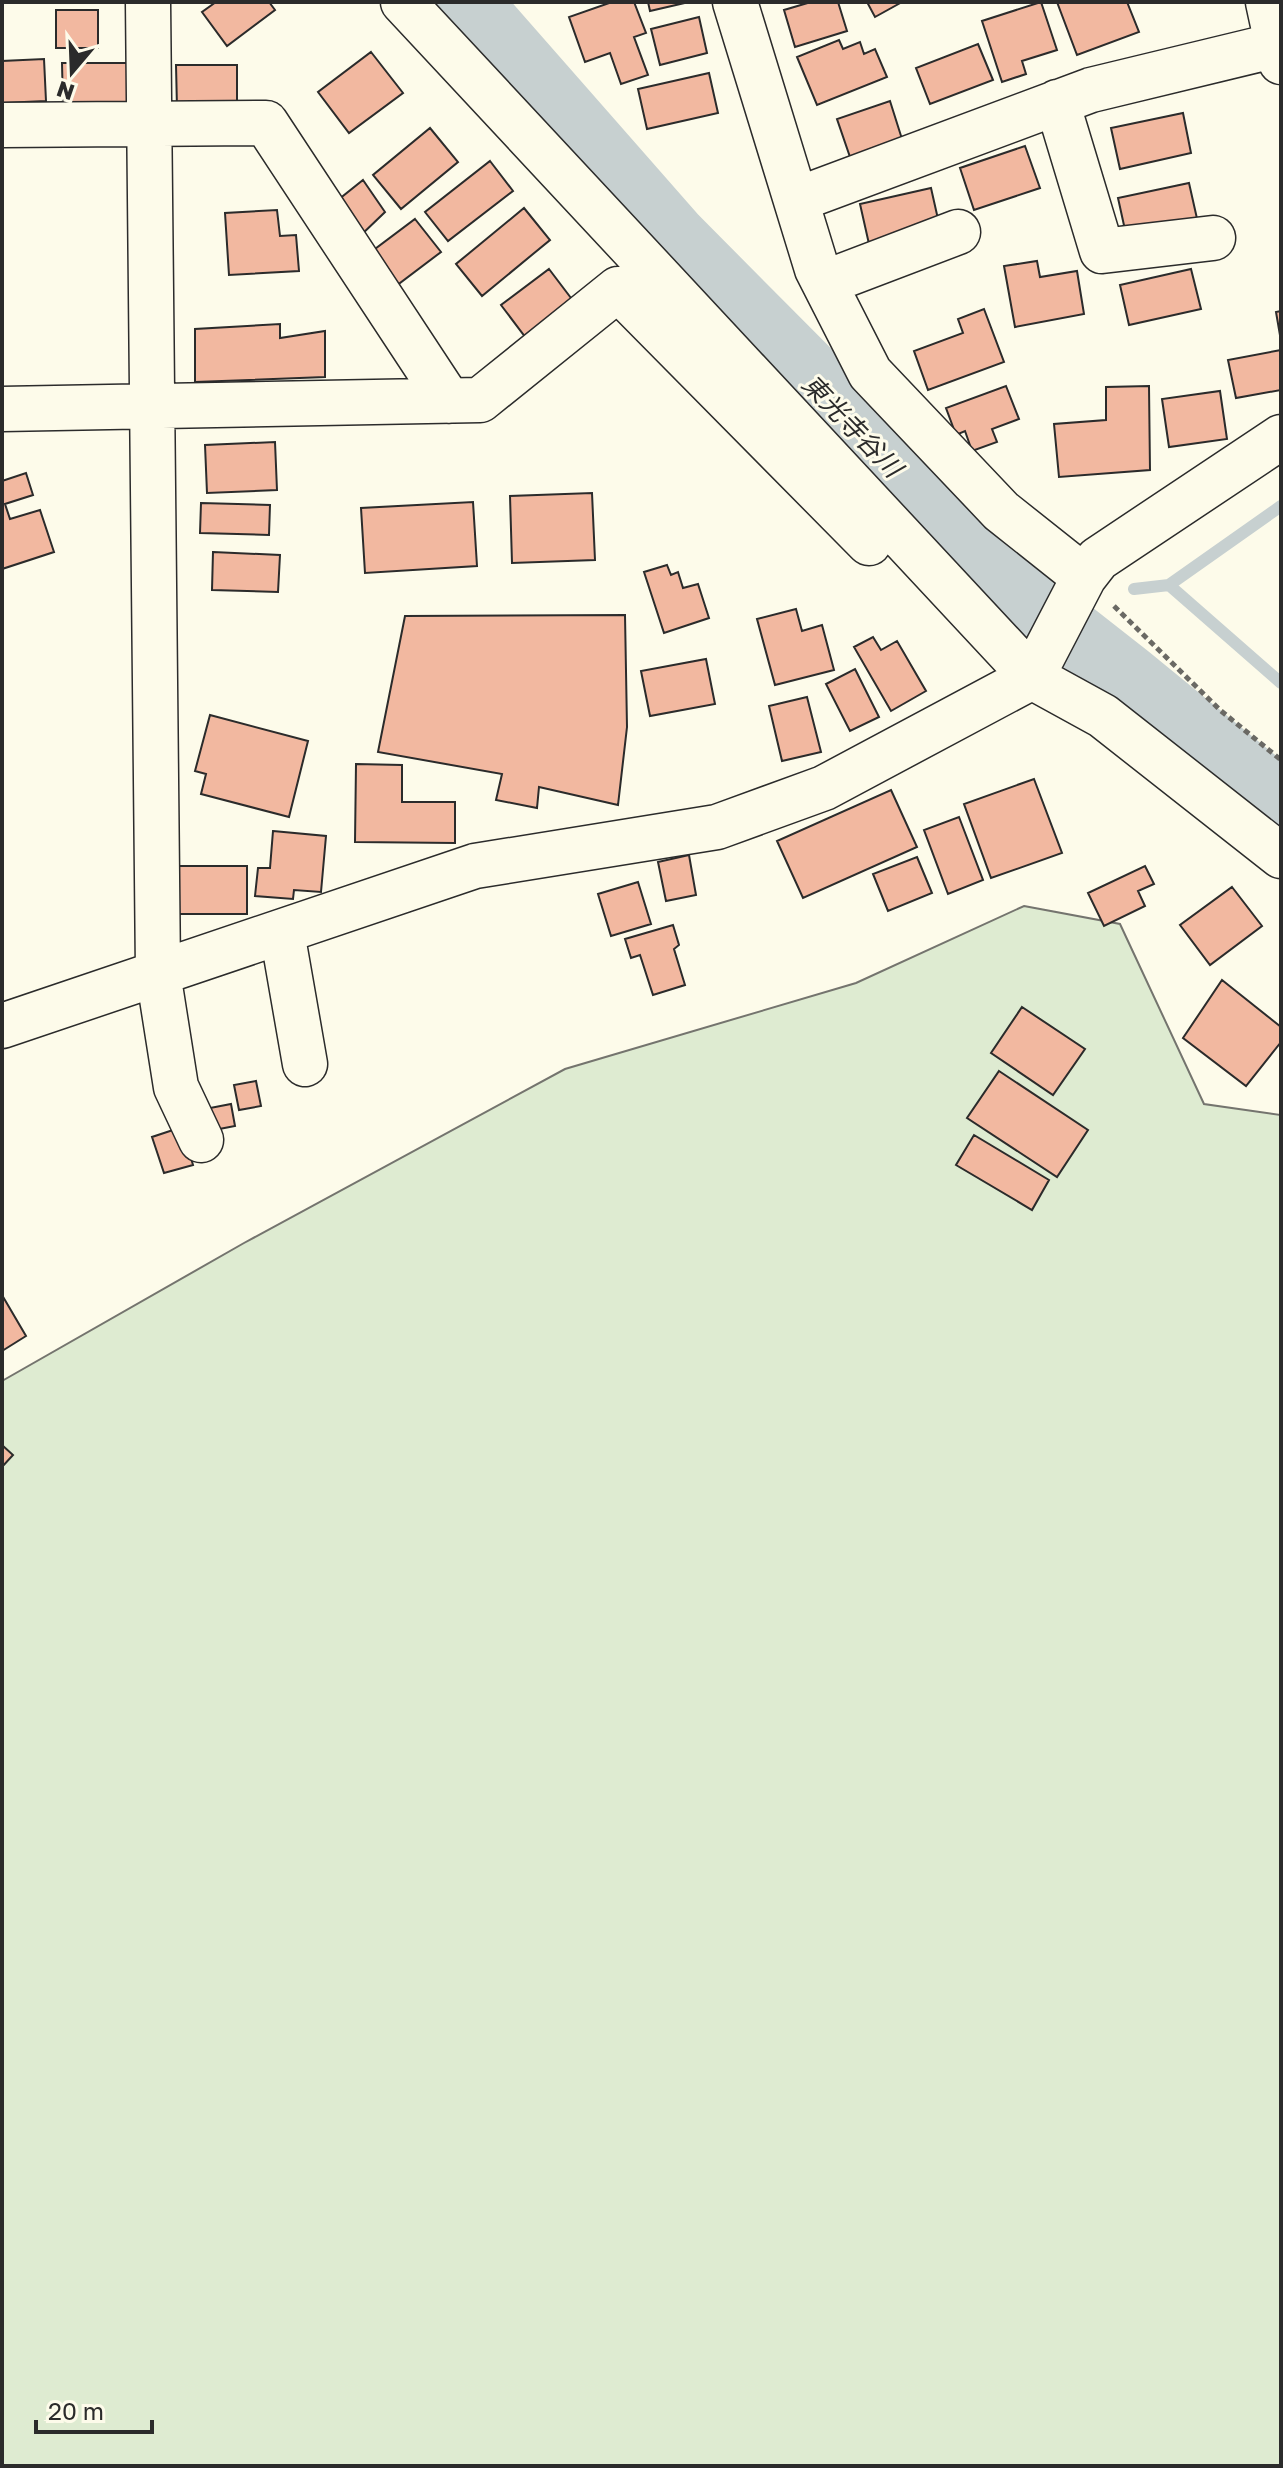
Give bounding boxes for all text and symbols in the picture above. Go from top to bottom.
north arrow [32,32,112,112]
text: N [53,76,78,107]
water label: 東光寺谷川 [796,368,911,485]
scale bar [36,2384,152,2434]
text: 20 m [48,2396,104,2425]

